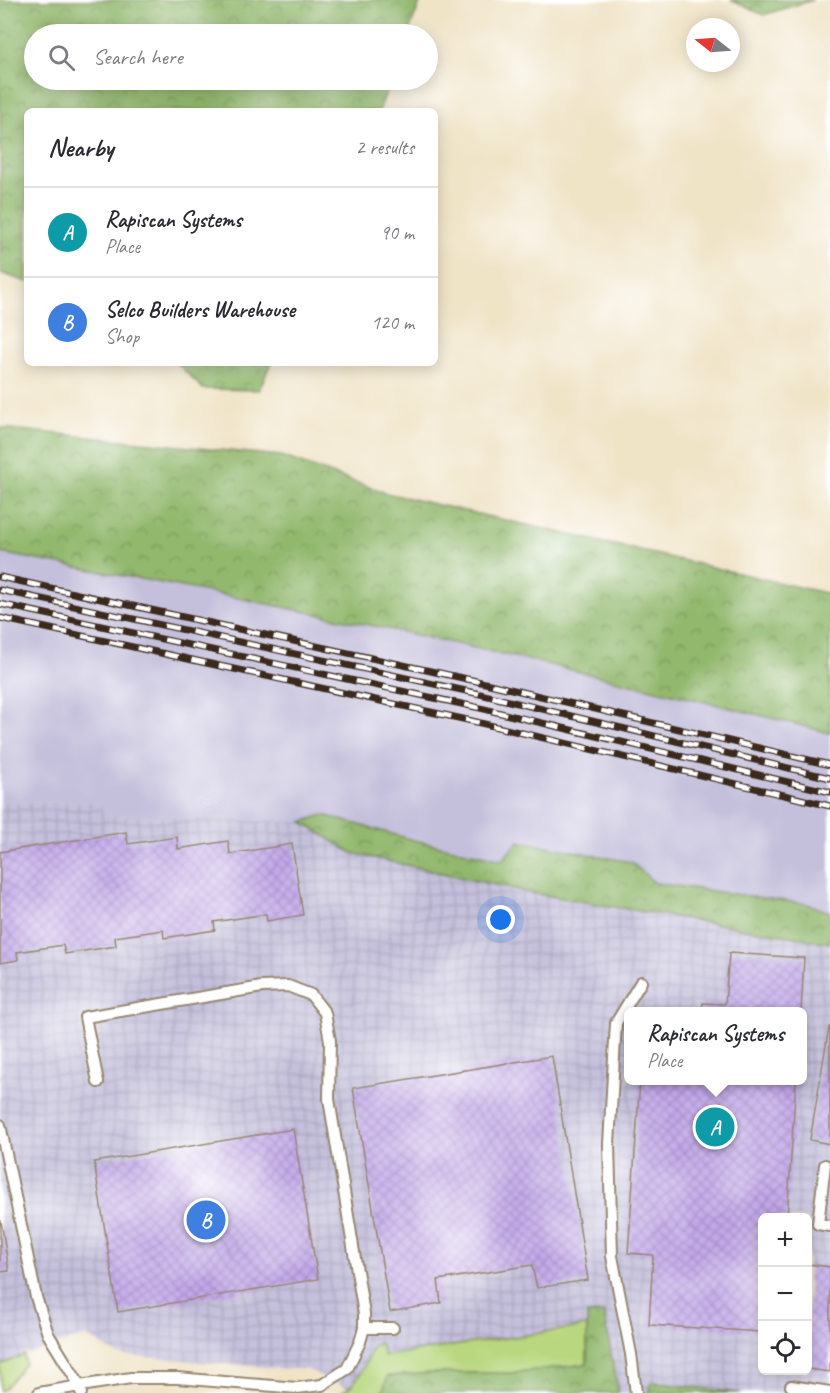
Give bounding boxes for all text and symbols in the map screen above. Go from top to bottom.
north arrow [686,18,740,72]
search box [24,24,438,90]
icon: search [45,41,78,74]
text: Search here [93,43,183,71]
text: Nearby [48,131,113,164]
text: 2 results [355,135,414,160]
text: Rapiscan Systems [105,206,242,234]
text: A [62,220,73,245]
text: 90 m [380,220,414,245]
text: Place [105,234,140,259]
text: Selco Builders Warehouse [105,296,295,324]
text: B [62,310,73,335]
text: 120 m [371,310,414,335]
text: Shop [105,324,139,349]
your location [486,905,515,934]
popup [624,1007,807,1085]
text: Rapiscan Systems [647,1020,784,1048]
text: Place [647,1048,682,1073]
pin: A [696,1104,734,1150]
pin: B [186,1198,226,1242]
map controls [758,1213,812,1375]
button: + [758,1213,812,1267]
button: − [758,1267,812,1321]
button: locate [758,1321,812,1375]

